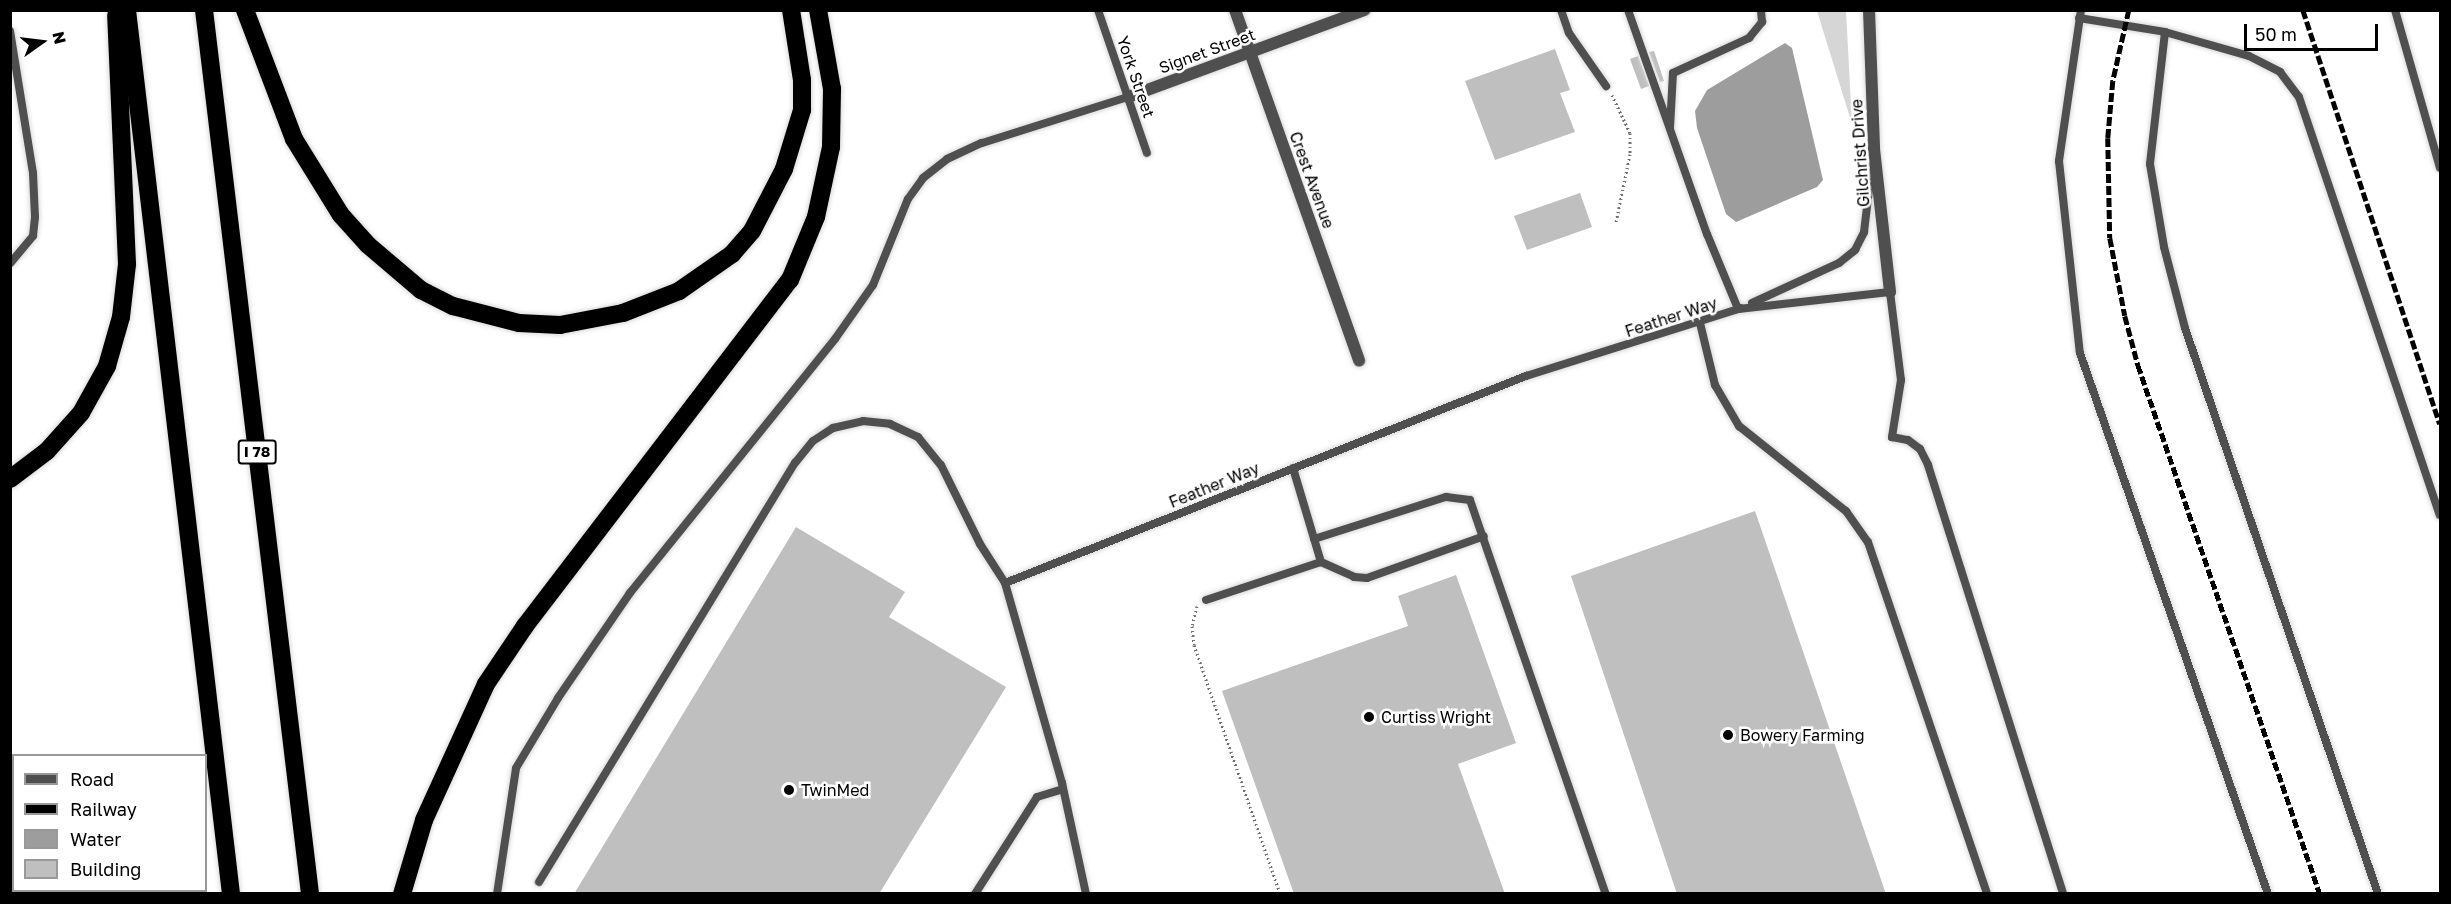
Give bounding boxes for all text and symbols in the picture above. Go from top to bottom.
north arrow [12,12,72,72]
scale bar [2247,12,2380,50]
text: 50 m [2255,23,2297,45]
street label: Signet Street [1156,25,1258,77]
text: N [48,29,71,46]
street label: York Street [1113,34,1159,120]
street label: Gilchrist Drive [1847,98,1873,208]
street label: Crest Avenue [1286,129,1338,231]
street label: Feather Way [1623,293,1719,341]
road number: I 78 [238,440,276,464]
street label: Feather Way [1166,458,1262,512]
place label: Curtiss Wright [1381,707,1491,727]
marker: Curtiss Wright [1362,710,1376,724]
place label: Bowery Farming [1740,725,1865,745]
marker: Bowery Farming [1721,728,1735,742]
legend [12,754,207,892]
text: Road [70,768,114,790]
place label: TwinMed [801,780,869,800]
marker: TwinMed [782,783,796,797]
text: Railway [70,798,137,820]
text: Water [70,828,121,850]
text: Building [70,858,141,880]

